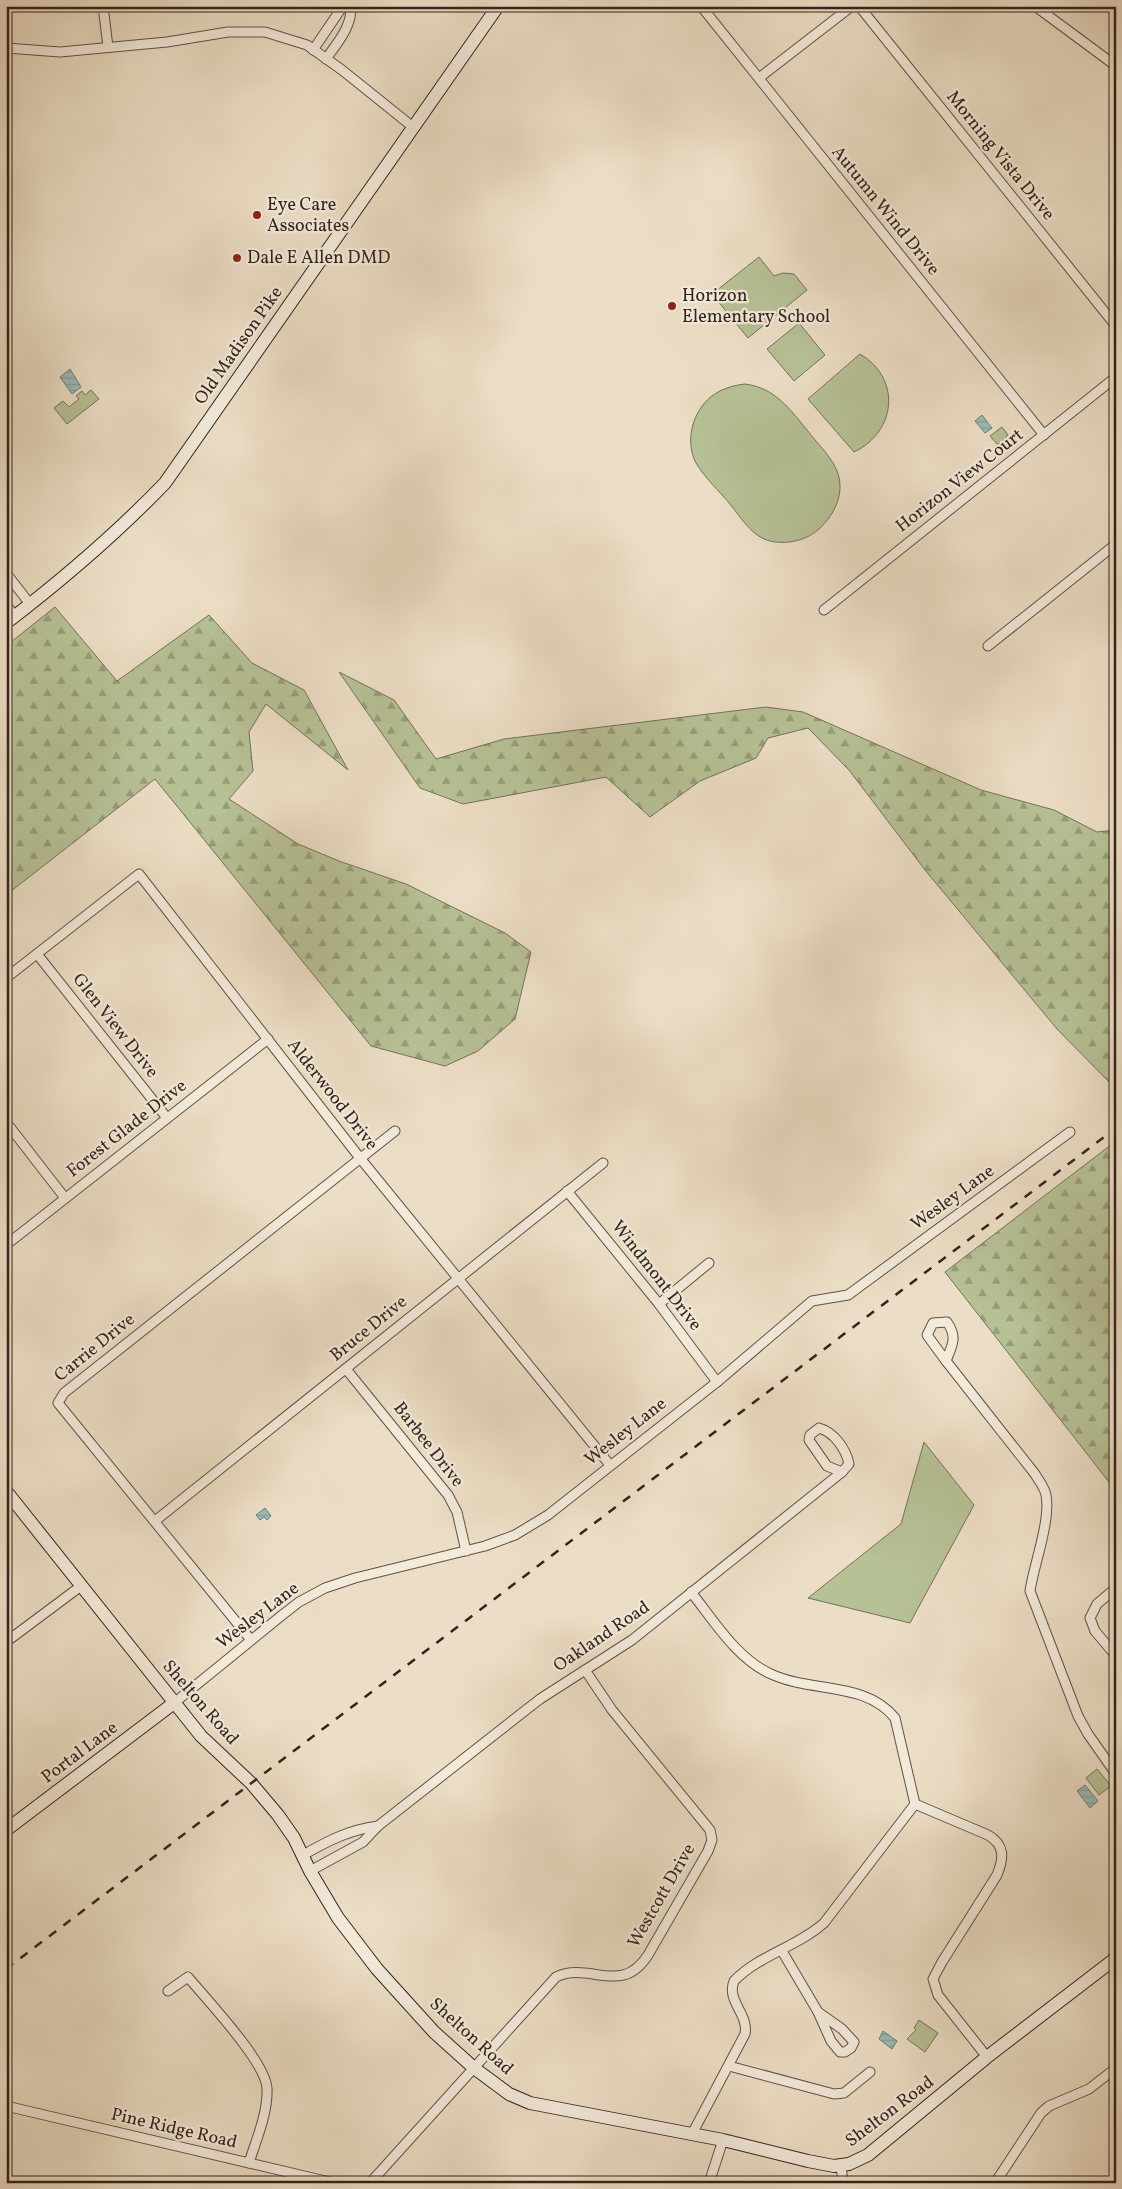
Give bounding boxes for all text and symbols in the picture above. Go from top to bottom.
street label: Morning Vista Drive [940,86,1060,226]
street label: Autumn Wind Drive [825,141,945,281]
place label: Eye Care Associates [267,193,349,239]
marker: Eye Care Associates [251,209,263,221]
place label: Dale E Allen DMD [247,246,390,271]
marker: Dale E Allen DMD [231,252,243,264]
street label: Old Madison Pike [189,282,289,410]
place label: Horizon Elementary School [682,284,830,330]
marker: Horizon Elementary School [666,300,678,312]
street label: Horizon View Court [891,423,1029,539]
street label: Glen View Drive [66,968,164,1084]
street label: Alderwood Drive [281,1034,383,1156]
street label: Forest Glade Drive [62,1074,192,1184]
street label: Wesley Lane [906,1159,1000,1237]
street label: Windmont Drive [605,1216,707,1336]
street label: Bruce Drive [325,1290,413,1368]
street label: Carrie Drive [49,1308,141,1388]
street label: Wesley Lane [580,1392,672,1472]
street label: Barbee Drive [387,1397,469,1493]
street label: Wesley Lane [211,1577,305,1655]
street label: Oakland Road [549,1595,655,1679]
street label: Shelton Road [156,1655,244,1751]
street label: Portal Lane [37,1716,123,1790]
street label: Westcott Drive [622,1839,702,1953]
street label: Shelton Road [424,1992,518,2082]
street label: Shelton Road [840,2070,940,2154]
street label: Pine Ridge Road [109,2102,239,2156]

